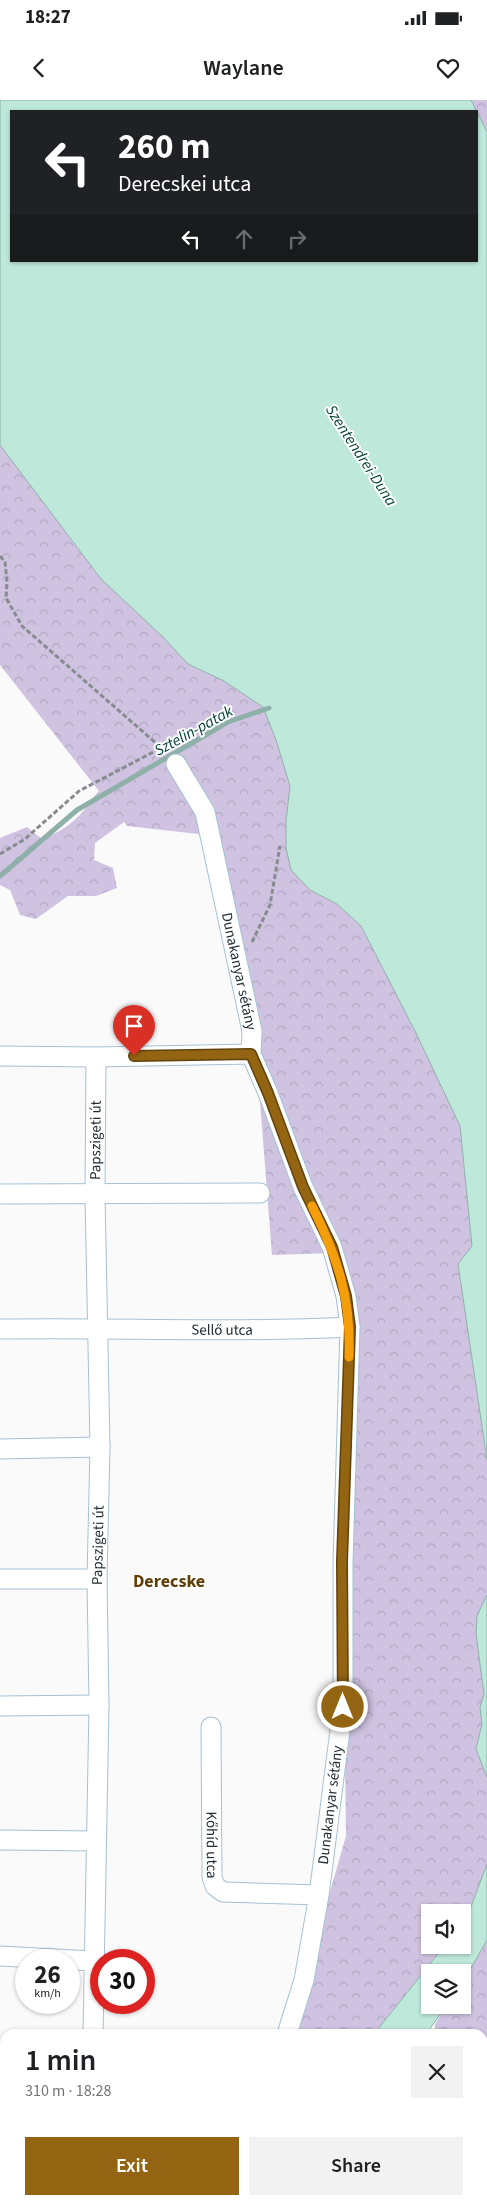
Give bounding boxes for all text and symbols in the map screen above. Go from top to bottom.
text: 18:27 [25,4,71,31]
text: Waylane [203,52,284,84]
icon: back [25,54,53,82]
icon: heart [434,54,462,82]
text: 260 m [118,122,210,172]
icon: left [35,130,100,195]
text: Derecskei utca [118,168,251,200]
icon: left [177,225,205,253]
icon: ahead [230,225,258,253]
icon: right [283,225,311,253]
water label: Szentendrei-Duna [320,401,402,511]
water label: Sztelin-patak [150,700,237,761]
street label: Dunakanyar sétány [216,911,262,1032]
pin [113,1005,155,1056]
icon: arrive [120,1012,148,1040]
street label: Papszigeti út [85,1100,107,1180]
street label: Sellő utca [191,1320,253,1341]
street label: Papszigeti út [87,1505,110,1585]
district label: Derecske [133,1569,205,1594]
position arrow [316,1680,368,1732]
street label: Dunakanyar sétány [313,1744,348,1866]
street label: Kőhíd utca [201,1811,222,1879]
map controls [421,1904,471,2014]
button: sound [421,1904,471,1954]
speed limit sign: 30 [90,1949,155,2014]
text: 26 [34,1957,61,1993]
button: layers [421,1964,471,2014]
text: km/h [34,1985,61,2002]
text: 1 min [25,2039,96,2082]
button: close [411,2046,463,2098]
text: 310 m · 18:28 [25,2080,112,2102]
button: Exit [25,2137,239,2195]
button: Share [249,2137,463,2195]

